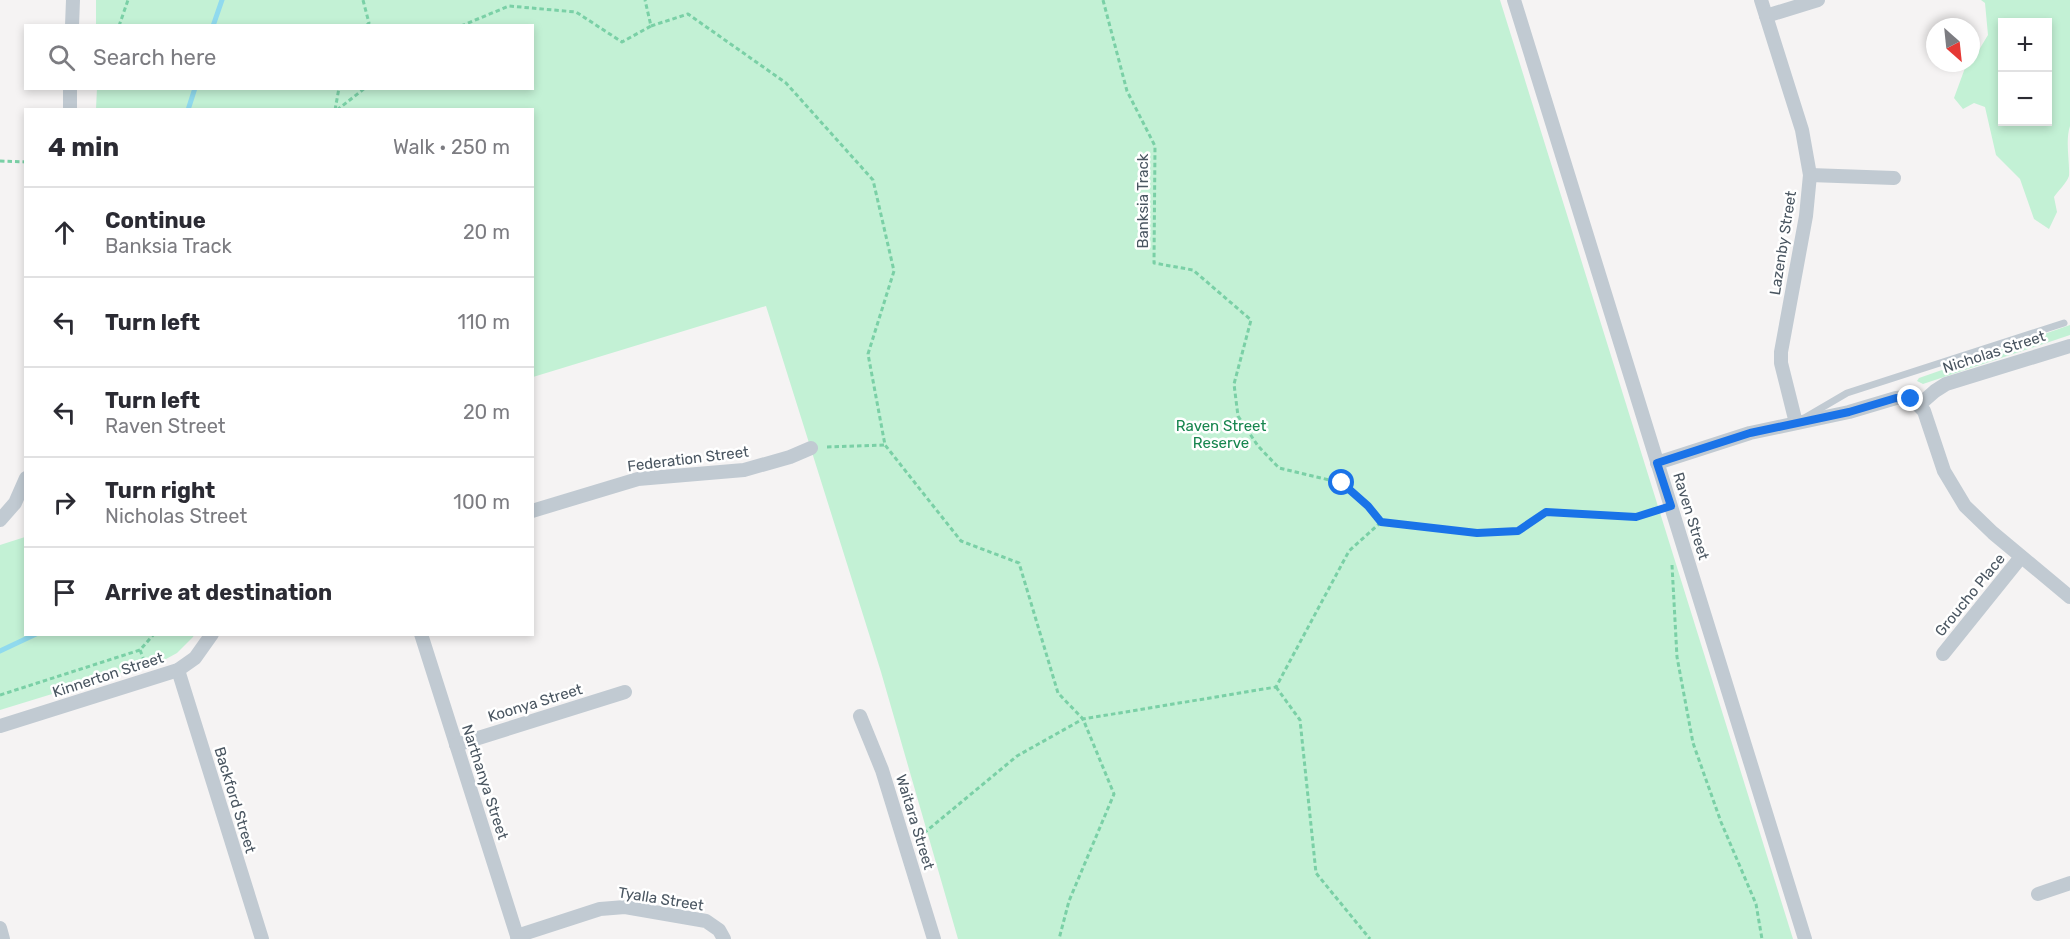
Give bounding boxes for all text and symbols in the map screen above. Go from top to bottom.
north arrow [1926,18,1980,72]
map controls [1998,18,2052,126]
button: + [1998,18,2052,72]
search box [24,24,534,90]
icon: search [45,41,78,74]
text: Search here [93,44,216,71]
button: − [1998,72,2052,126]
text: 4 min [48,132,119,163]
text: Walk · 250 m [393,135,510,159]
street label: Banksia Track [1134,153,1152,249]
street label: Lazenby Street [1766,189,1800,296]
text: Continue [105,207,206,234]
icon: ahead [48,216,81,249]
text: 20 m [463,220,510,244]
text: Banksia Track [105,234,232,258]
icon: left [48,306,81,339]
text: Turn left [105,309,200,336]
text: 110 m [458,310,510,334]
street label: Nicholas Street [1940,327,2048,377]
route end [1897,385,1923,411]
text: Turn left [105,387,200,414]
icon: left [48,396,81,429]
text: 20 m [463,400,510,424]
text: Raven Street [105,414,226,438]
park label: Raven Street Reserve [1176,417,1266,452]
street label: Federation Street [626,443,750,475]
route start [1328,469,1354,495]
street label: Raven Street [1669,470,1713,562]
text: Turn right [105,477,215,504]
icon: right [48,486,81,519]
text: 100 m [453,490,510,514]
text: Nicholas Street [105,504,247,528]
street label: Groucho Place [1931,550,2009,640]
icon: arrive [48,576,81,609]
text: Arrive at destination [105,579,332,606]
street label: Kinnerton Street [50,649,166,701]
street label: Koonya Street [486,680,585,726]
street label: Narthanya Street [458,722,512,842]
street label: Backford Street [210,745,260,855]
street label: Waitara Street [892,772,938,872]
street label: Tyalla Street [617,883,705,915]

